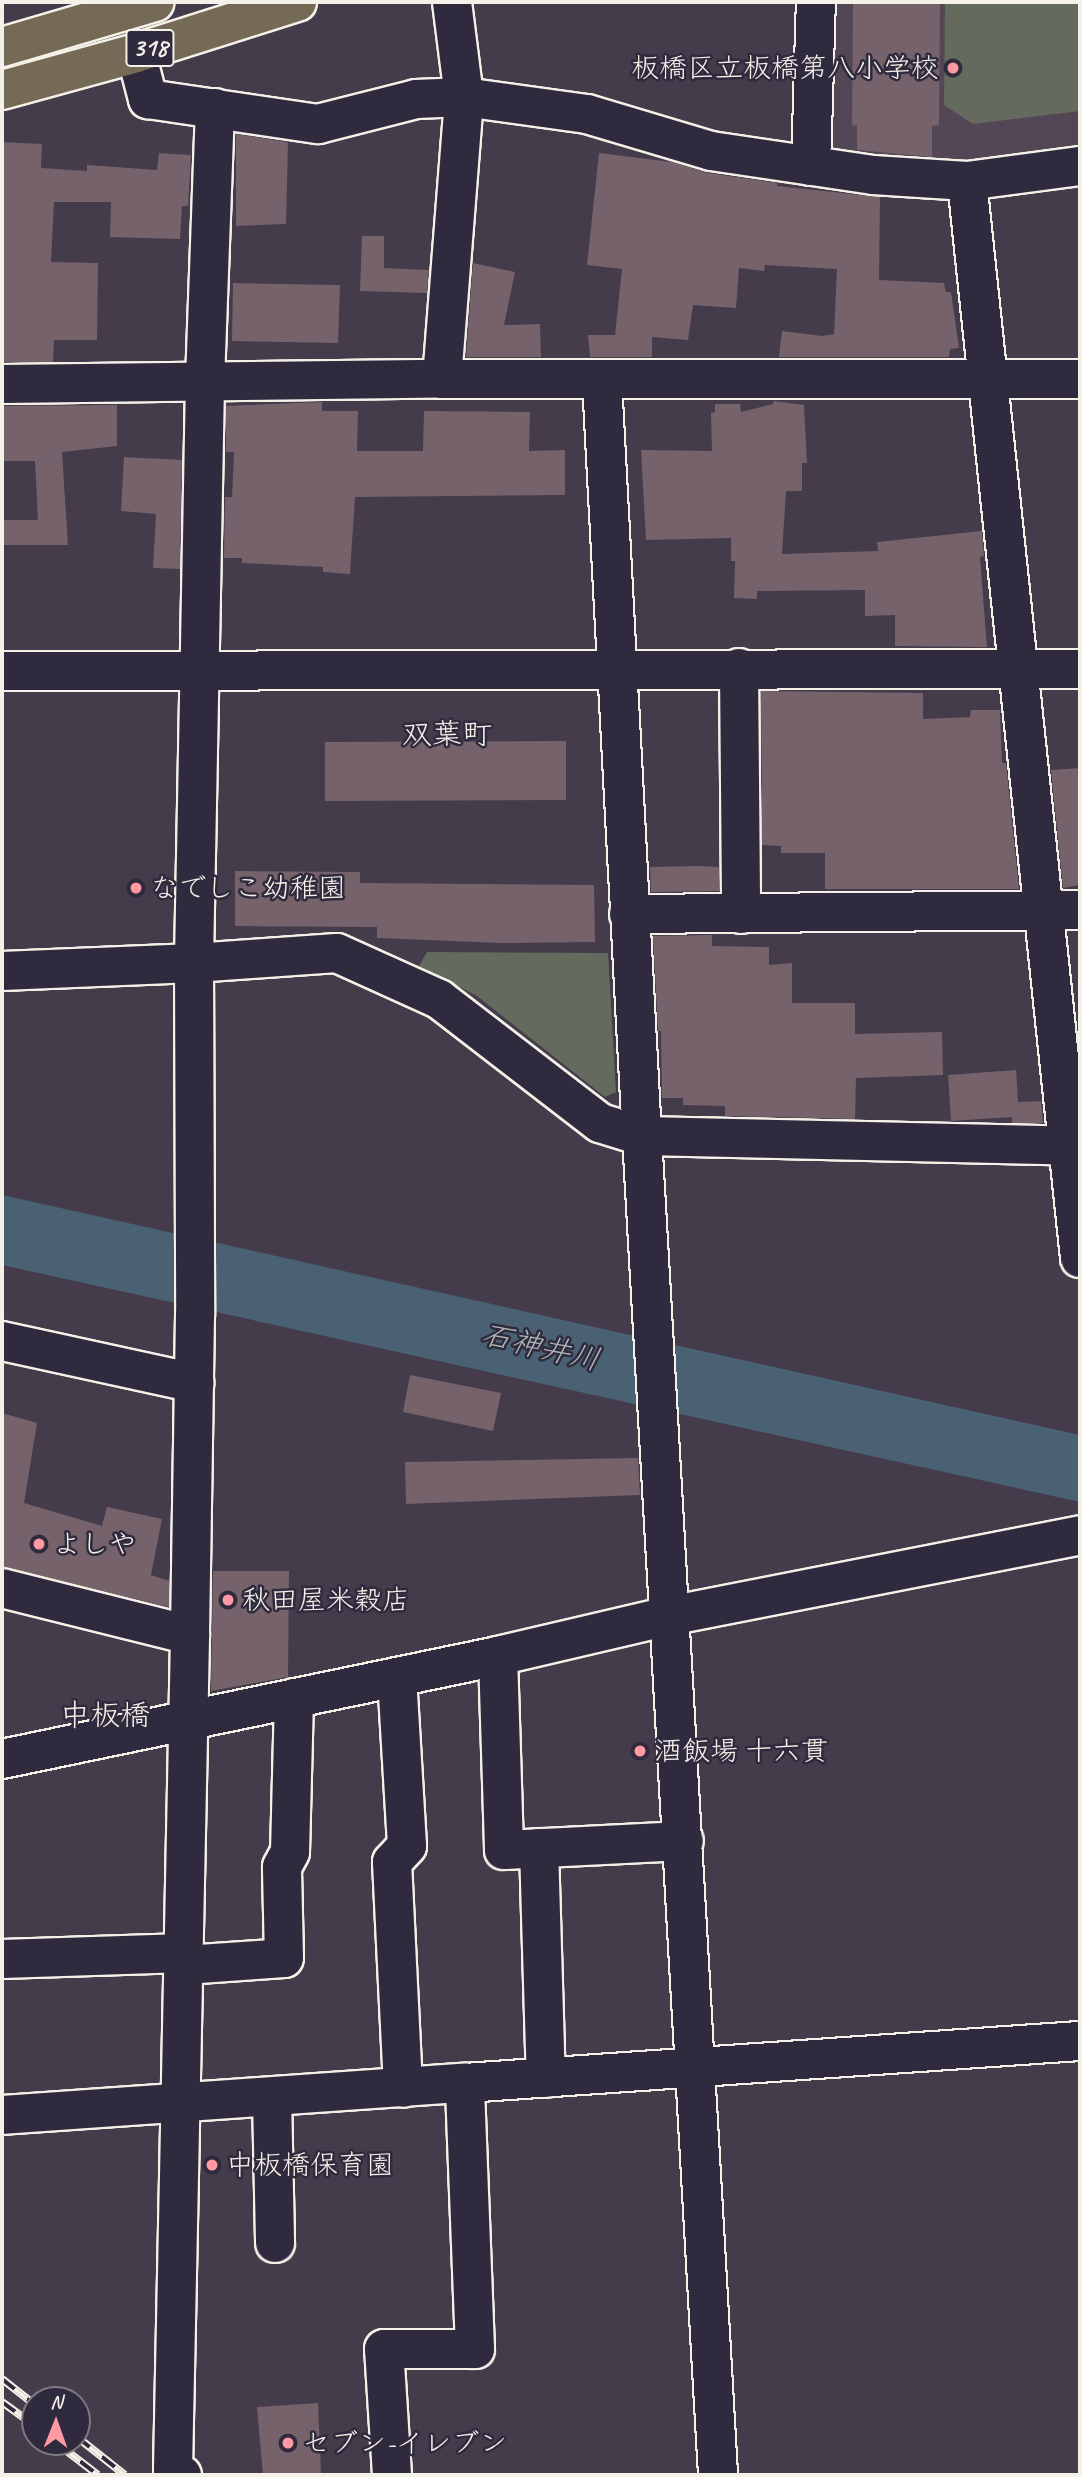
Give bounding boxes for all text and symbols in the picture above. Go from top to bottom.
road number: 318 [124,25,176,70]
place label: 板橋区立板橋第八小学校 [631,51,939,85]
marker: 板橋区立板橋第八小学校 [945,60,961,76]
district label: 双葉町 [402,716,492,752]
place label: なでしこ幼稚園 [150,871,346,905]
marker: なでしこ幼稚園 [128,880,144,896]
water label: 石神井川 [478,1316,604,1378]
place label: よしや [53,1527,137,1561]
marker: よしや [31,1536,47,1552]
place label: 秋田屋米穀店 [242,1583,410,1617]
marker: 秋田屋米穀店 [220,1592,236,1608]
district label: 中板橋 [60,1697,150,1733]
place label: 酒飯場 十六貫 [654,1734,829,1768]
marker: 酒飯場 十六貫 [632,1743,648,1759]
place label: 中板橋保育園 [226,2148,394,2182]
marker: 中板橋保育園 [204,2157,220,2173]
north arrow [21,2386,91,2456]
text: N [50,2390,62,2414]
place label: セブン-イレブン [302,2426,507,2460]
marker: セブン-イレブン [280,2435,296,2451]

